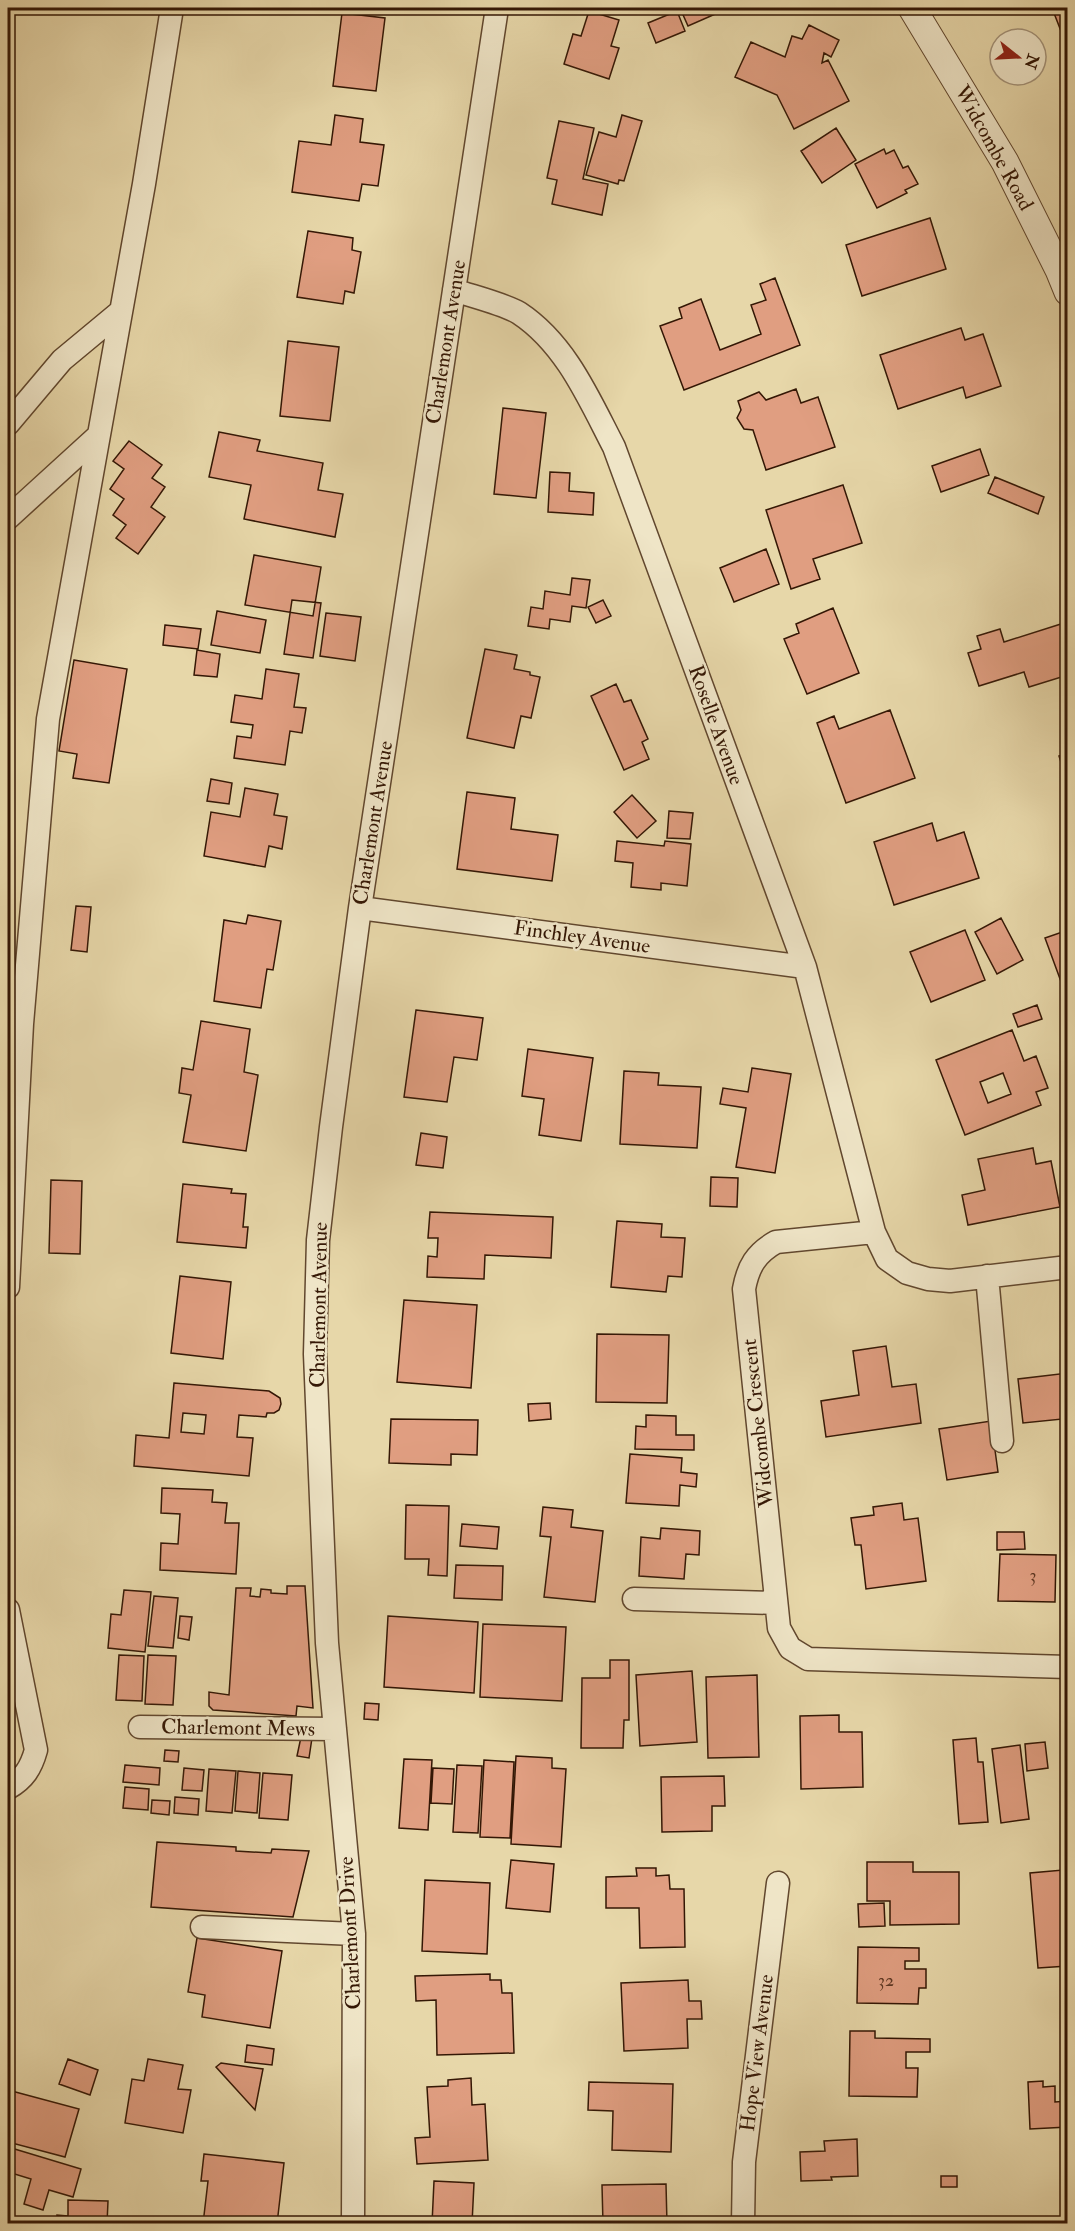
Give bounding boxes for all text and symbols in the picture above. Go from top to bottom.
north arrow [988,27,1048,87]
text: N [1019,50,1043,72]
street label: Widcombe Road [948,80,1040,216]
street label: Charlemont Avenue [420,258,472,426]
street label: Roselle Avenue [682,661,750,789]
street label: Charlemont Avenue [347,739,399,907]
street label: Finchley Avenue [512,914,652,960]
street label: Charlemont Avenue [304,1222,334,1388]
street label: Widcombe Crescent [736,1337,780,1509]
house number: 3 [1030,1564,1036,1587]
street label: Charlemont Mews [161,1713,315,1743]
street label: Charlemont Drive [332,1856,367,2010]
house number: 32 [878,1969,894,1992]
street label: Hope View Avenue [734,1973,780,2133]

